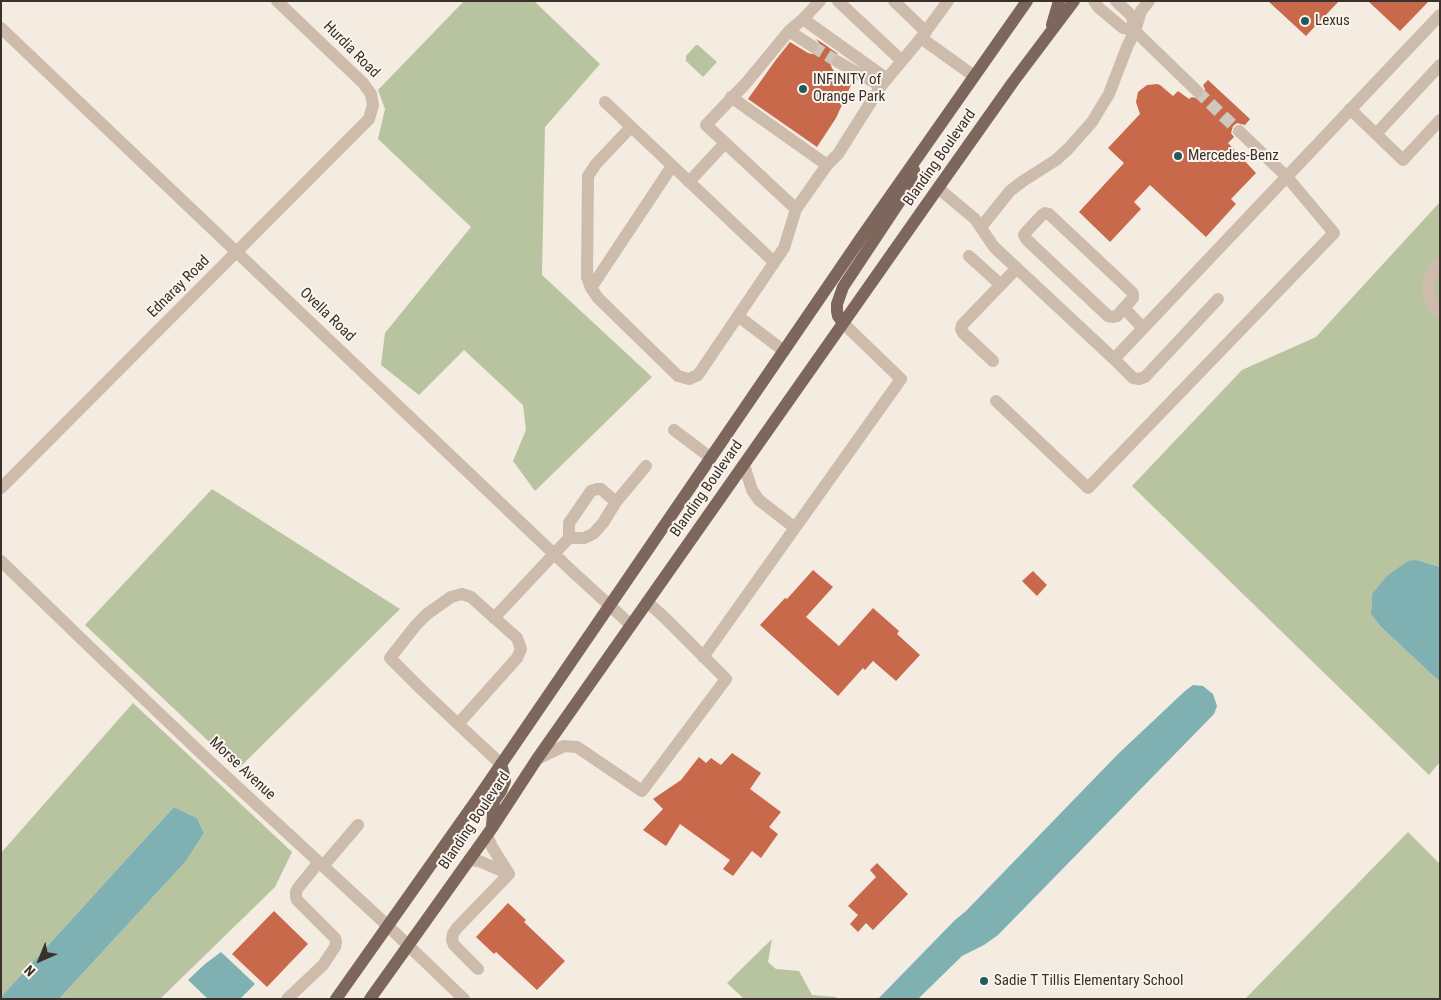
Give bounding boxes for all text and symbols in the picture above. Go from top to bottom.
place label: Lexus [1315,12,1350,30]
marker: Lexus [1299,15,1311,27]
street label: Hurdia Road [319,18,383,82]
place label: INFINITY of Orange Park [813,71,885,106]
marker: INFINITY of Orange Park [797,83,809,95]
street label: Blanding Boulevard [900,106,980,210]
place label: Mercedes-Benz [1188,147,1279,165]
marker: Mercedes-Benz [1172,150,1184,162]
street label: Ednaray Road [144,252,214,322]
street label: Ovella Road [296,284,358,346]
street label: Blanding Boulevard [667,437,747,541]
street label: Morse Avenue [205,734,279,804]
street label: Blanding Boulevard [436,769,514,873]
north arrow [15,935,65,985]
text: N [21,962,38,980]
place label: Sadie T Tillis Elementary School [994,972,1183,990]
marker: Sadie T Tillis Elementary School [978,975,990,987]

